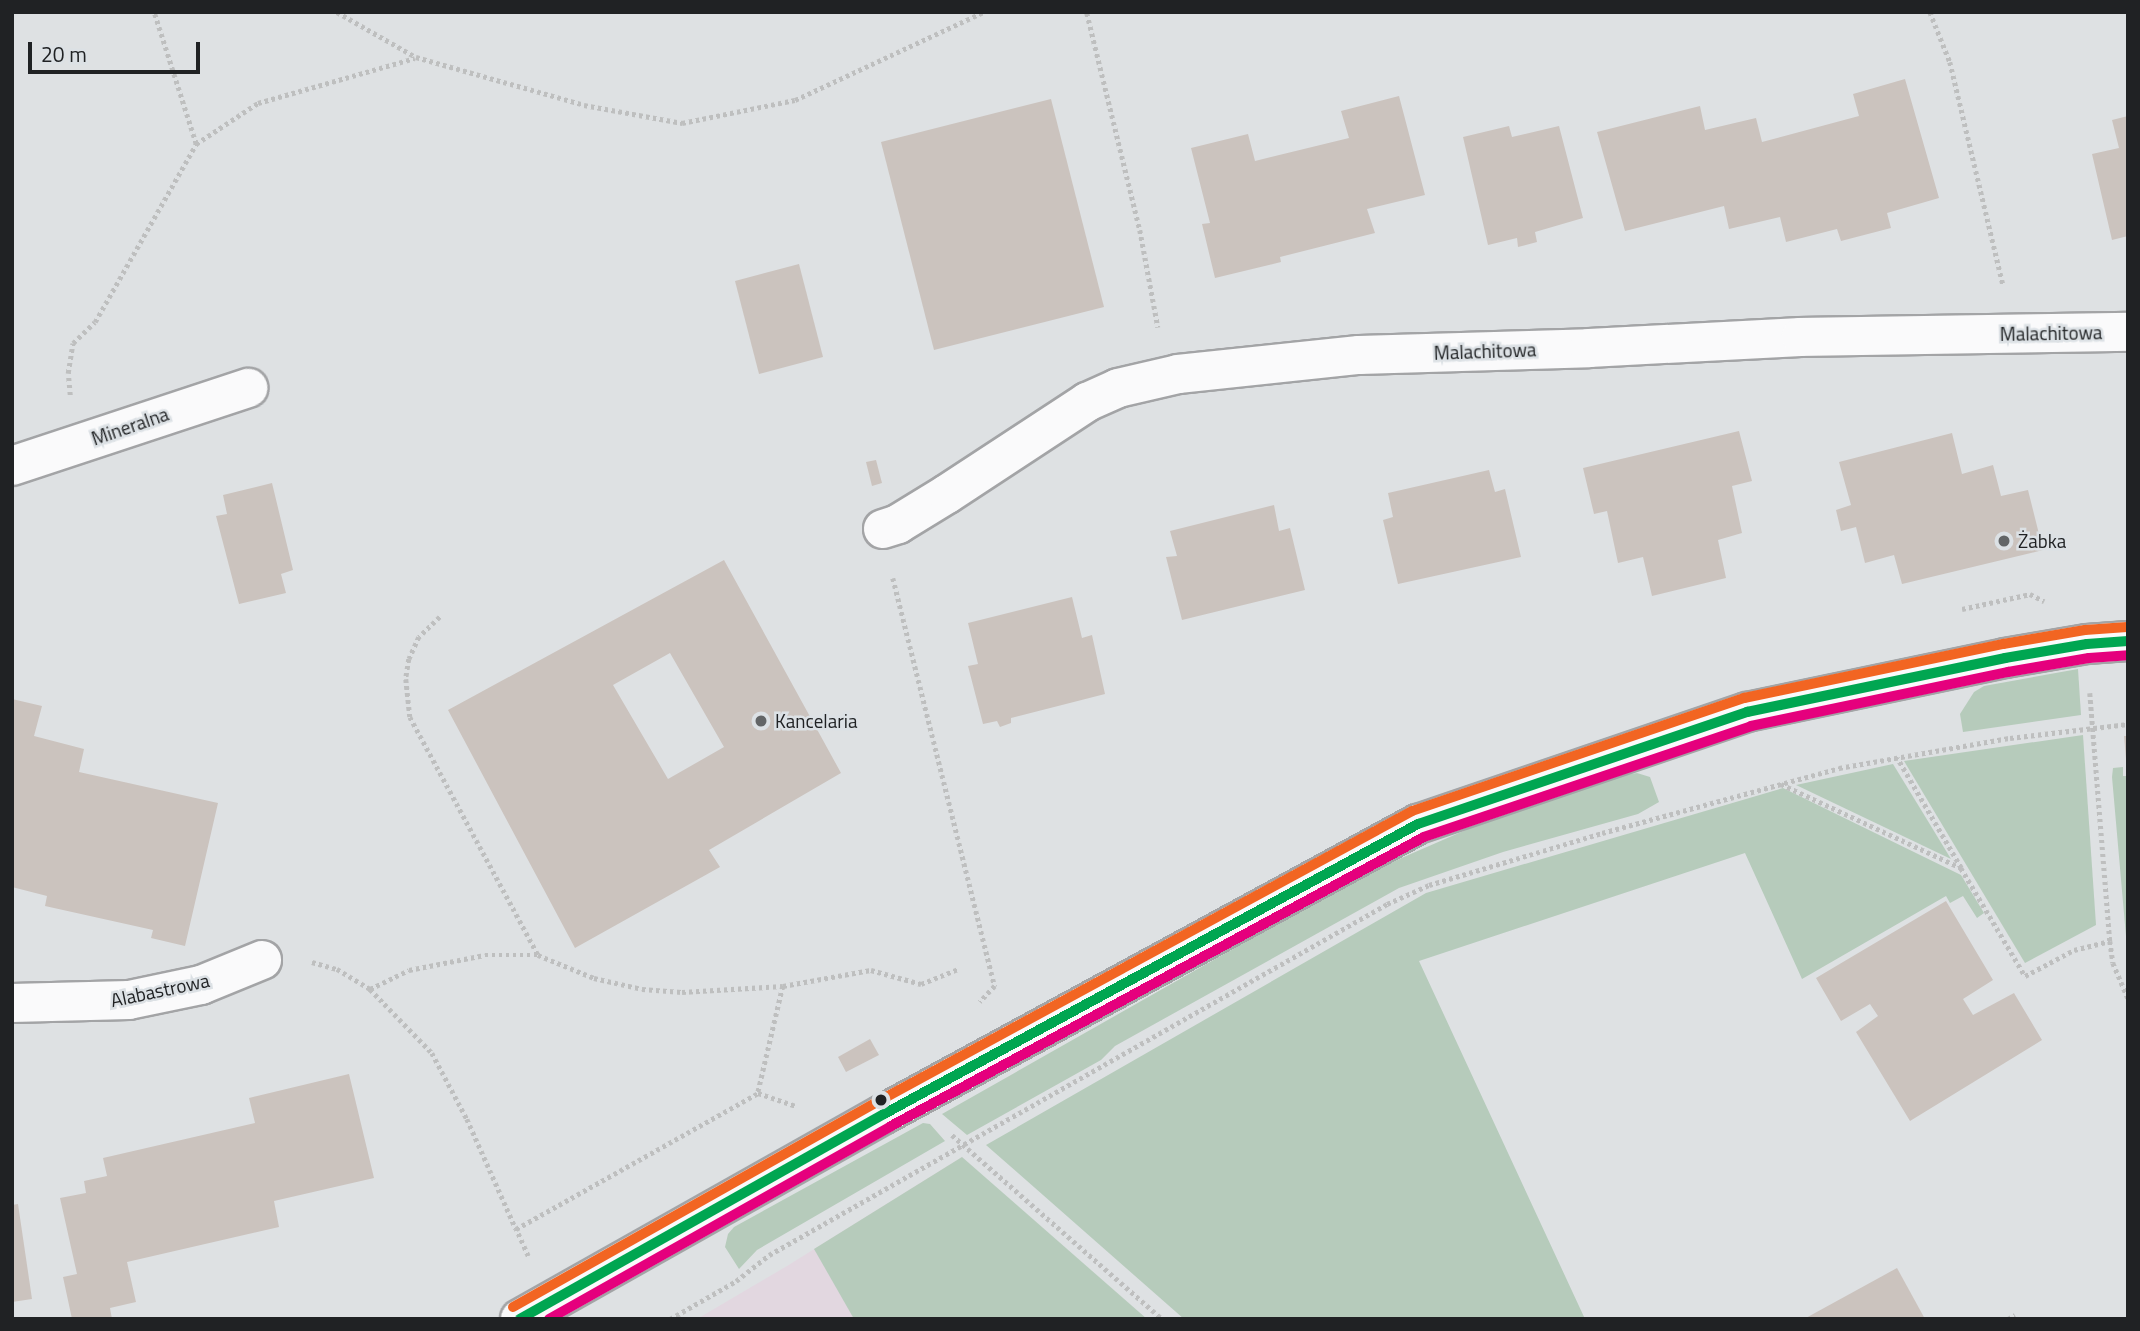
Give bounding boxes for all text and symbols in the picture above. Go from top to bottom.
scale bar [32,28,203,72]
text: 20 m [41,38,87,70]
street label: Malachitowa [2000,321,2102,345]
street label: Malachitowa [1433,338,1537,364]
street label: Mineralna [88,402,172,450]
place label: Żabka [2018,530,2066,552]
marker: Żabka [1996,533,2012,549]
place label: Kancelaria [775,710,857,732]
marker: Kancelaria [753,713,769,729]
street label: Alabastrowa [108,968,212,1012]
unlabelled marker [874,1093,888,1107]

